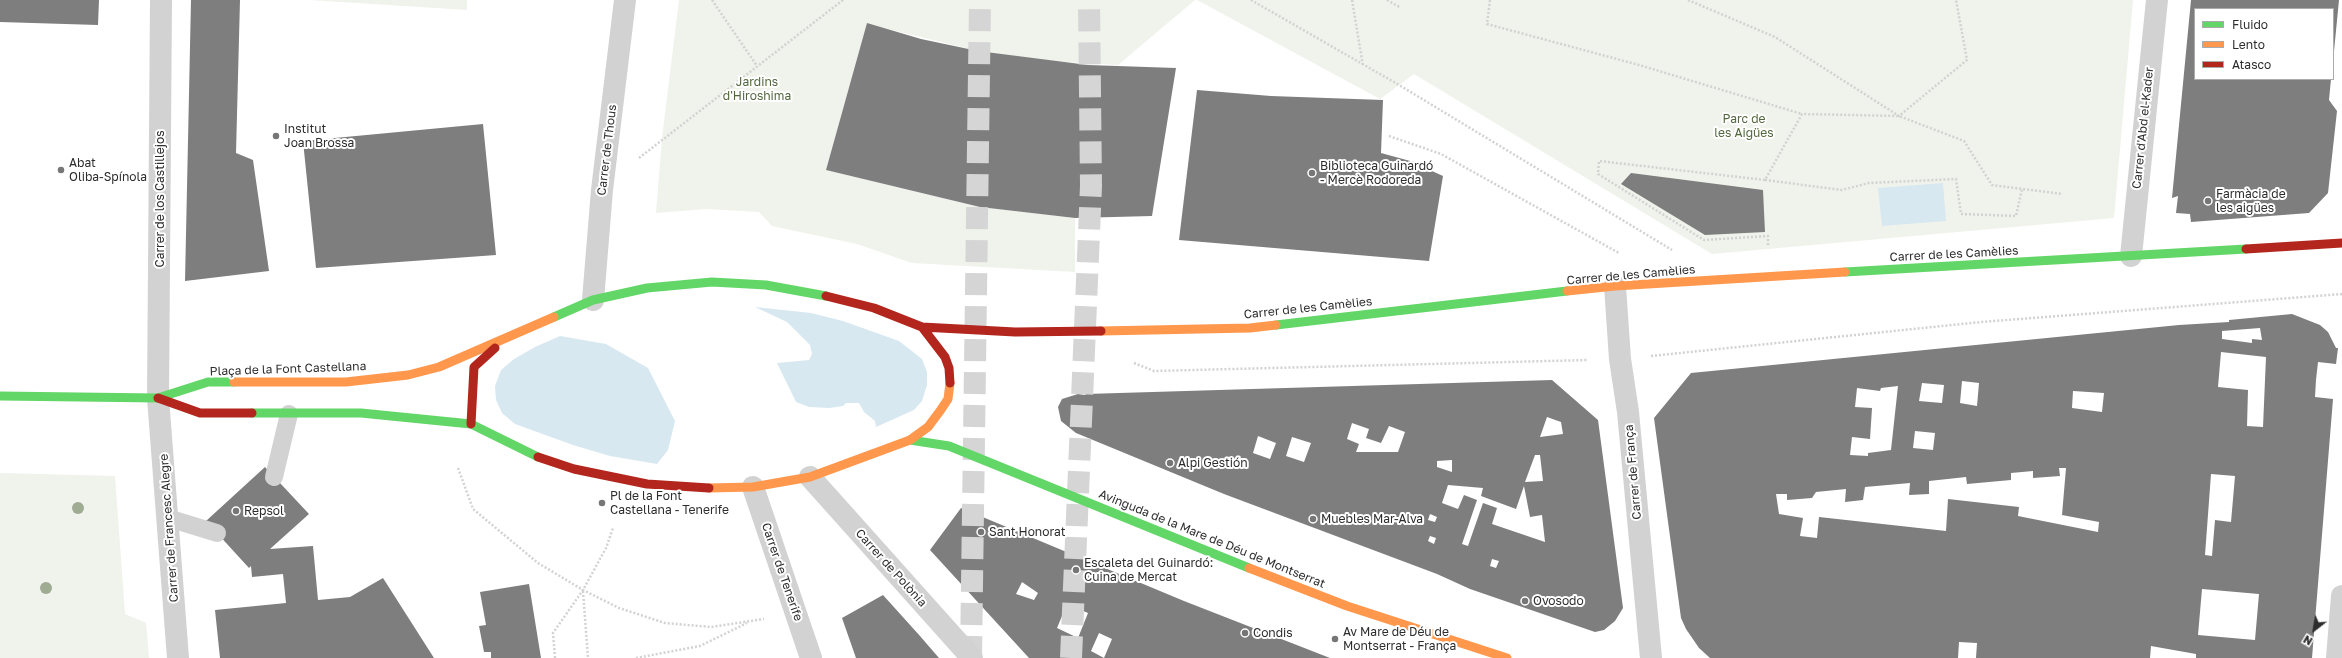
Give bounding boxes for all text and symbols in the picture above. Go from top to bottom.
legend [2194,8,2334,80]
text: Fluido [2232,17,2268,32]
text: Lento [2232,37,2265,52]
text: Atasco [2232,57,2271,72]
street label: Carrer d'Abd el-Kader [2129,66,2157,190]
park label: Jardins d'Hiroshima [723,75,791,103]
street label: Carrer de Thous [594,104,620,196]
park label: Parc de les Aigües [1714,112,1774,140]
place label: Institut Joan Brossa [284,122,354,150]
street label: Carrer de los Castillejos [153,130,167,268]
marker: Institut Joan Brossa [271,131,281,141]
place label: Abat Oliba-Spínola [69,156,147,184]
place label: Biblioteca Guinardó - Mercè Rodoreda [1320,159,1433,187]
marker: Abat Oliba-Spínola [56,165,66,175]
marker: Biblioteca Guinardó - Mercè Rodoreda [1307,168,1317,178]
place label: Farmàcia de les aigües [2216,187,2286,215]
marker: Farmàcia de les aigües [2203,196,2213,206]
street label: Carrer de les Camèlies [1889,243,2019,265]
street label: Carrer de les Camèlies [1566,262,1696,288]
street label: Carrer de les Camèlies [1243,294,1373,322]
street label: Plaça de la Font Castellana [209,359,367,379]
street label: Carrer de França [1622,424,1644,520]
street label: Carrer de Francesc Alegre [157,453,181,603]
place label: Alpi Gestión [1178,456,1248,470]
marker: Alpi Gestión [1165,458,1175,468]
street label: Avinguda de la Mare de Déu de Montserrat [1097,487,1327,591]
place label: Pl de la Font Castellana - Tenerife [610,489,729,517]
marker: Pl de la Font Castellana - Tenerife [597,498,607,508]
place label: Repsol [244,504,284,518]
marker: Repsol [231,506,241,516]
place label: Muebles Mar-Alva [1321,512,1423,526]
marker: Muebles Mar-Alva [1308,514,1318,524]
street label: Carrer de Tenerife [758,521,806,623]
place label: Sant Honorat [989,525,1065,539]
street label: Carrer de Polònia [852,526,930,610]
marker: Sant Honorat [976,527,986,537]
place label: Escaleta del Guinardó: Cuina de Mercat [1084,556,1213,584]
marker: Escaleta del Guinardó: Cuina de Mercat [1071,565,1081,575]
place label: Ovosodo [1533,594,1584,608]
marker: Ovosodo [1520,596,1530,606]
north arrow [2294,610,2334,650]
place label: Av Mare de Déu de Montserrat - França [1343,625,1456,653]
place label: Condis [1253,626,1293,640]
marker: Condis [1240,628,1250,638]
text: N [2301,633,2314,648]
marker: Av Mare de Déu de Montserrat - França [1330,634,1340,644]

